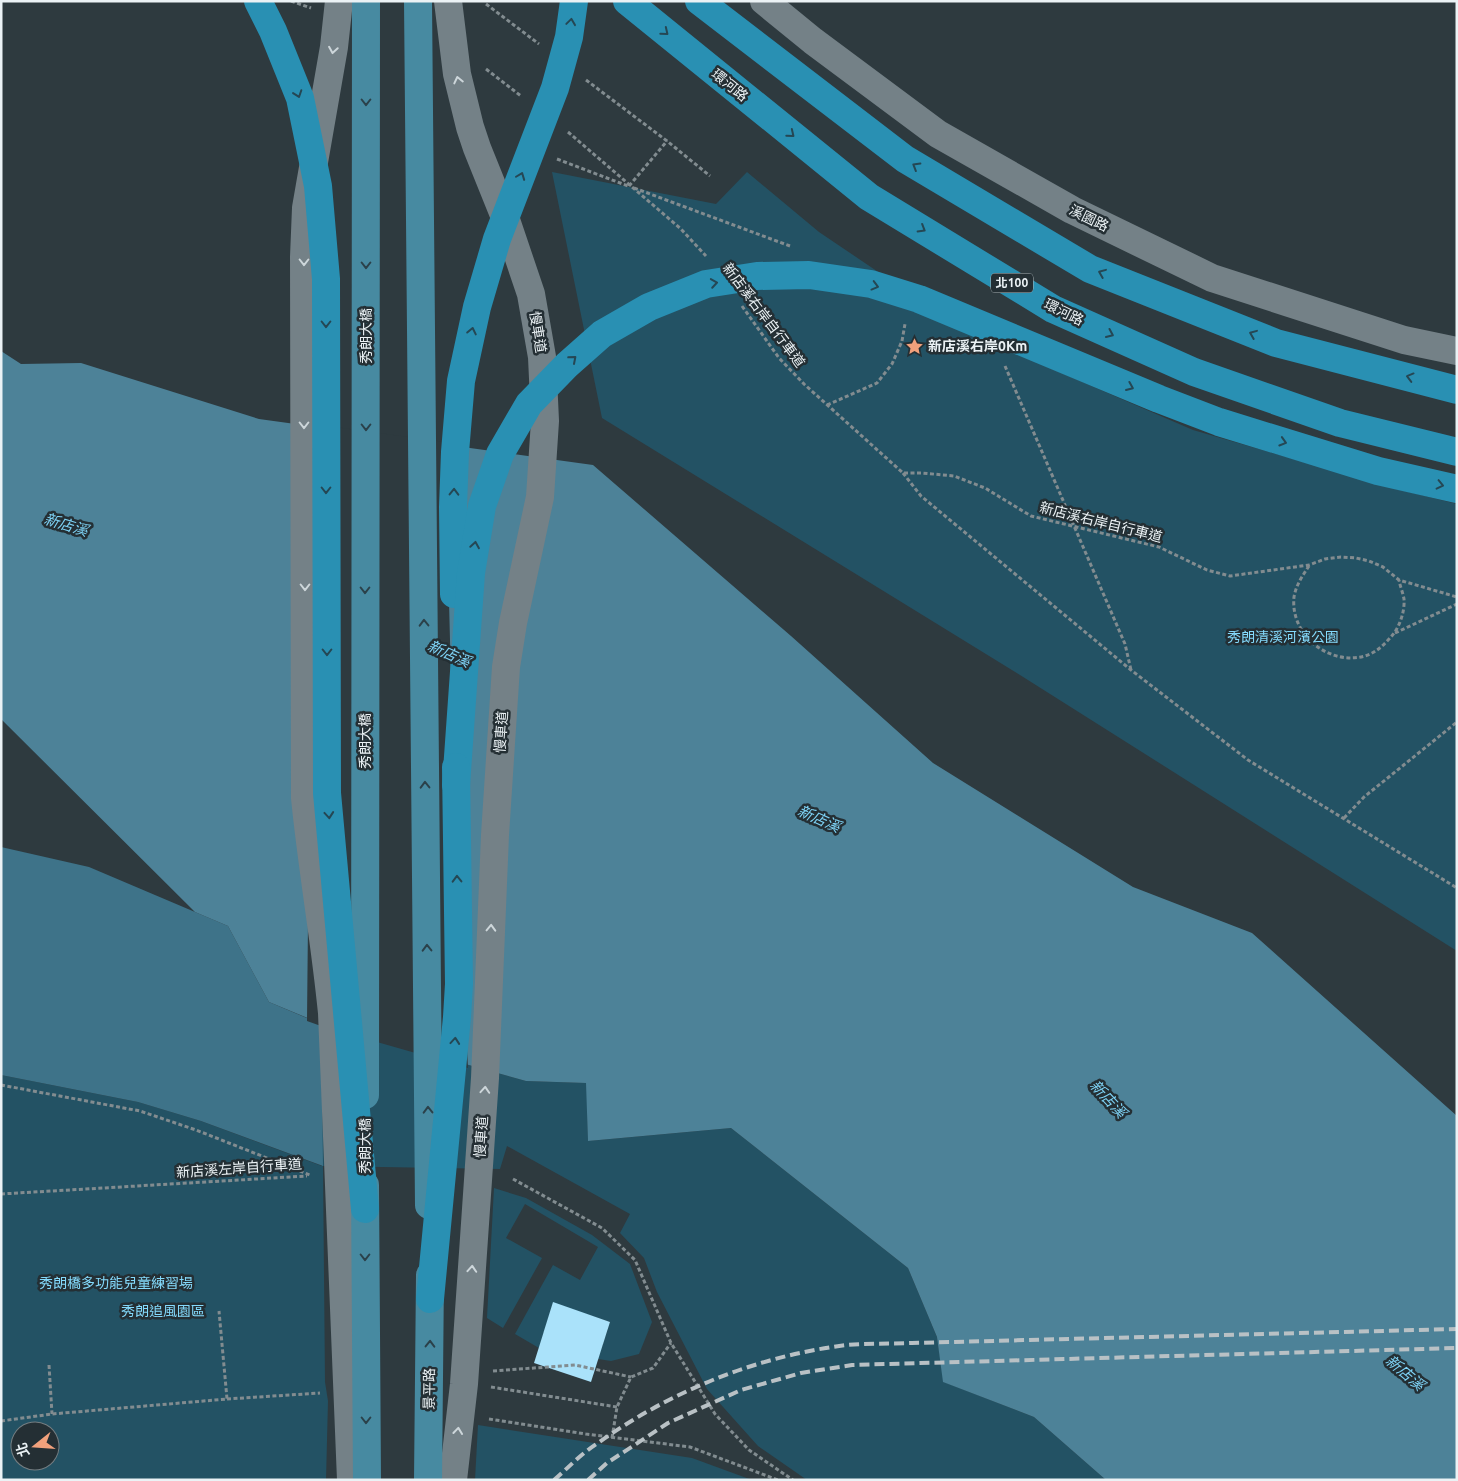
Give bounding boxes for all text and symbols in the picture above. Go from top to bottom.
one-way arrow [565,17,576,25]
one-way arrow [659,26,668,34]
one-way arrow [328,46,339,54]
street label: 環河路 [709,66,751,104]
one-way arrow [453,76,464,85]
one-way arrow [292,89,302,98]
one-way arrow [361,99,371,107]
one-way arrow [785,129,794,137]
one-way arrow [913,162,922,172]
one-way arrow [515,172,525,181]
street label: 溪園路 [1067,202,1111,234]
one-way arrow [917,223,926,233]
one-way arrow [299,259,309,267]
street label: 新店溪右岸自行車道 [720,260,808,370]
one-way arrow [361,262,371,269]
one-way arrow [1098,269,1107,280]
road number: 北100 [991,274,1033,292]
one-way arrow [710,278,719,288]
one-way arrow [871,280,880,291]
street label: 環河路 [1042,296,1086,328]
street label: 秀朗大橋 [358,308,374,364]
street label: 慢車道 [527,310,549,354]
one-way arrow [321,320,331,328]
one-way arrow [466,326,477,335]
one-way arrow [1105,328,1114,338]
one-way arrow [1249,330,1258,340]
place icon: 新店溪右岸0Km [904,336,924,356]
place label: 新店溪右岸0Km [928,338,1027,354]
one-way arrow [567,357,576,365]
one-way arrow [1406,373,1414,383]
one-way arrow [1126,381,1134,391]
one-way arrow [299,422,309,429]
one-way arrow [361,424,371,432]
one-way arrow [1278,437,1287,447]
one-way arrow [1435,479,1444,490]
one-way arrow [321,486,331,494]
one-way arrow [448,487,459,495]
street label: 新店溪右岸自行車道 [1038,499,1164,545]
water label: 新店溪 [42,510,92,540]
one-way arrow [470,541,480,549]
one-way arrow [300,584,310,592]
one-way arrow [360,586,370,594]
one-way arrow [419,618,429,626]
park label: 秀朗清溪河濱公園 [1227,629,1339,645]
water label: 新店溪 [425,637,475,671]
one-way arrow [322,648,332,656]
street label: 慢車道 [492,710,510,754]
street label: 秀朗大橋 [357,713,373,769]
one-way arrow [420,781,430,788]
water label: 新店溪 [795,802,845,836]
one-way arrow [324,811,335,819]
one-way arrow [452,875,462,882]
one-way arrow [486,923,497,931]
one-way arrow [422,943,432,951]
one-way arrow [449,1037,460,1045]
water label: 新店溪 [1087,1076,1131,1122]
one-way arrow [479,1086,490,1094]
one-way arrow [423,1106,433,1114]
street label: 慢車道 [472,1115,490,1159]
street label: 秀朗大橋 [357,1118,373,1174]
street label: 新店溪左岸自行車道 [176,1156,302,1180]
one-way arrow [360,1254,370,1262]
one-way arrow [466,1265,477,1273]
park label: 秀朗橋多功能兒童練習場 [39,1275,193,1291]
park label: 秀朗追風園區 [121,1303,205,1319]
one-way arrow [425,1339,435,1347]
water label: 新店溪 [1383,1352,1430,1395]
street label: 景平路 [421,1368,437,1410]
one-way arrow [361,1416,371,1424]
north arrow [10,1421,60,1471]
one-way arrow [452,1427,463,1435]
text: 北 [13,1441,32,1459]

